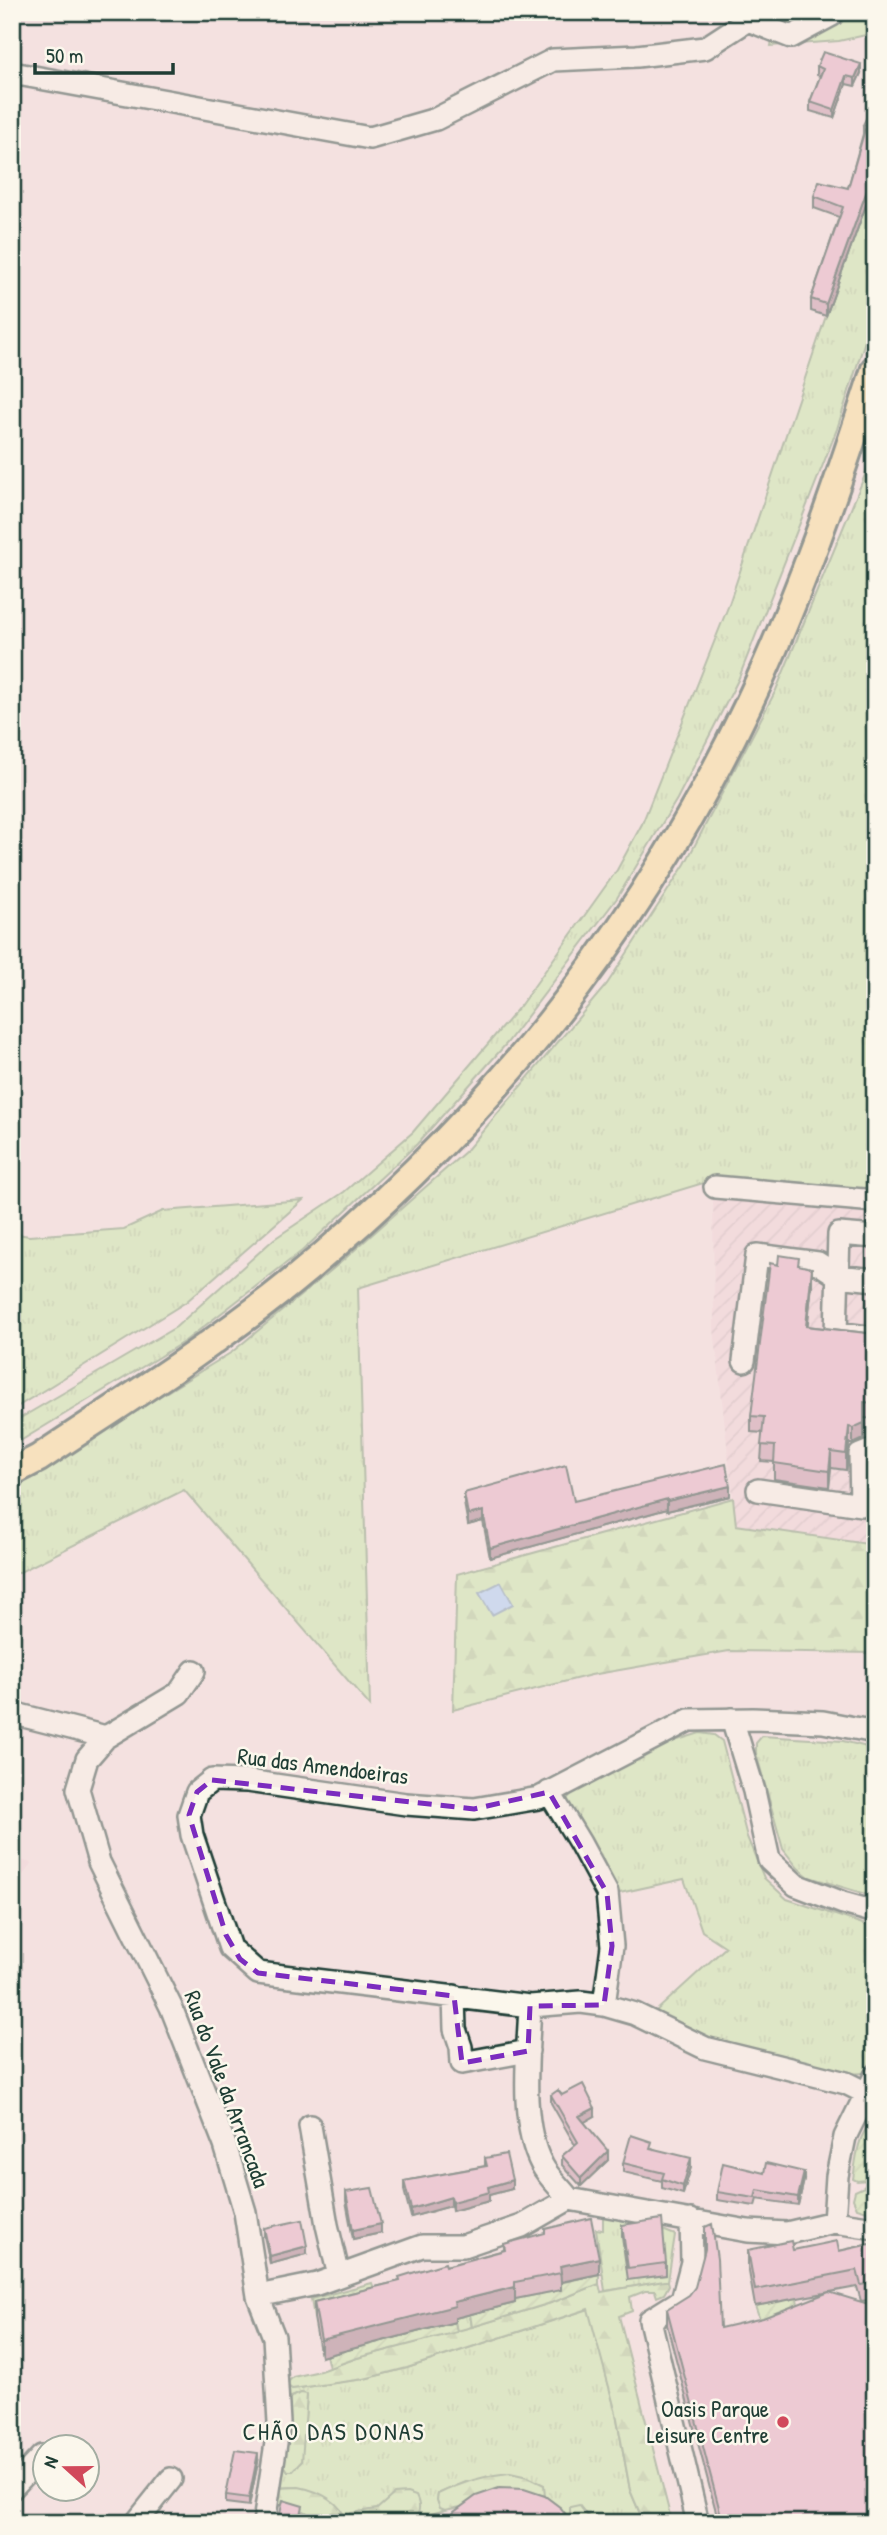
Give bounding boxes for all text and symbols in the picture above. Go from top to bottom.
scale bar [35,32,173,76]
text: 50 m [46,41,83,70]
street label: Rua das Amendoeiras [236,1740,410,1791]
street label: Rua do Vale da Arrancada [177,1986,278,2192]
place label: Oasis Parque Leisure Centre [647,2393,769,2450]
marker: Oasis Parque Leisure Centre [775,2414,791,2430]
district label: CHÃO DAS DONAS [243,2415,425,2447]
north arrow [32,2434,102,2504]
text: N [36,2453,64,2471]

